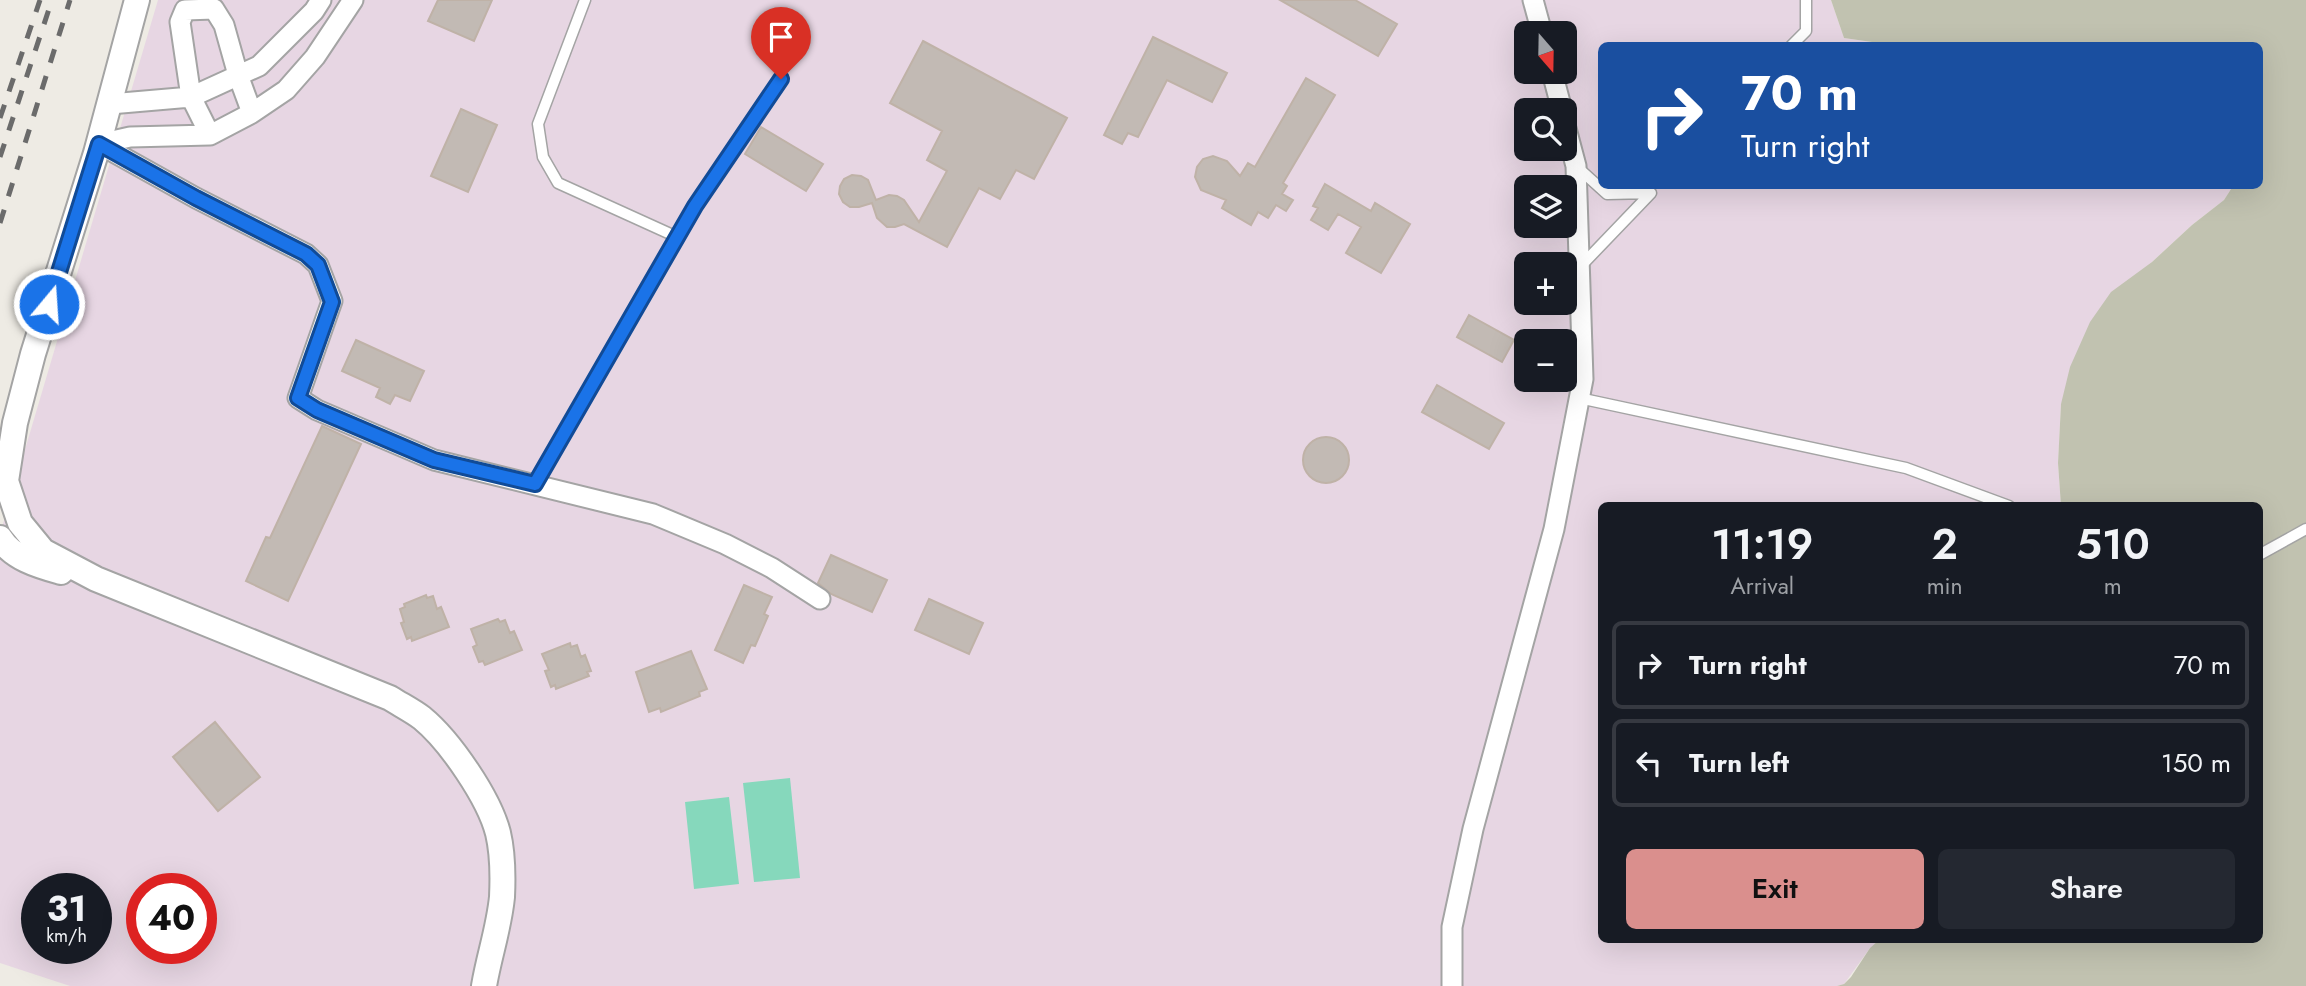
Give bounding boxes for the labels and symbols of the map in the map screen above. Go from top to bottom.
pin [751,7,811,79]
north arrow [1514,21,1577,84]
position arrow [12,267,86,341]
speed limit sign: 40 [126,873,217,964]

